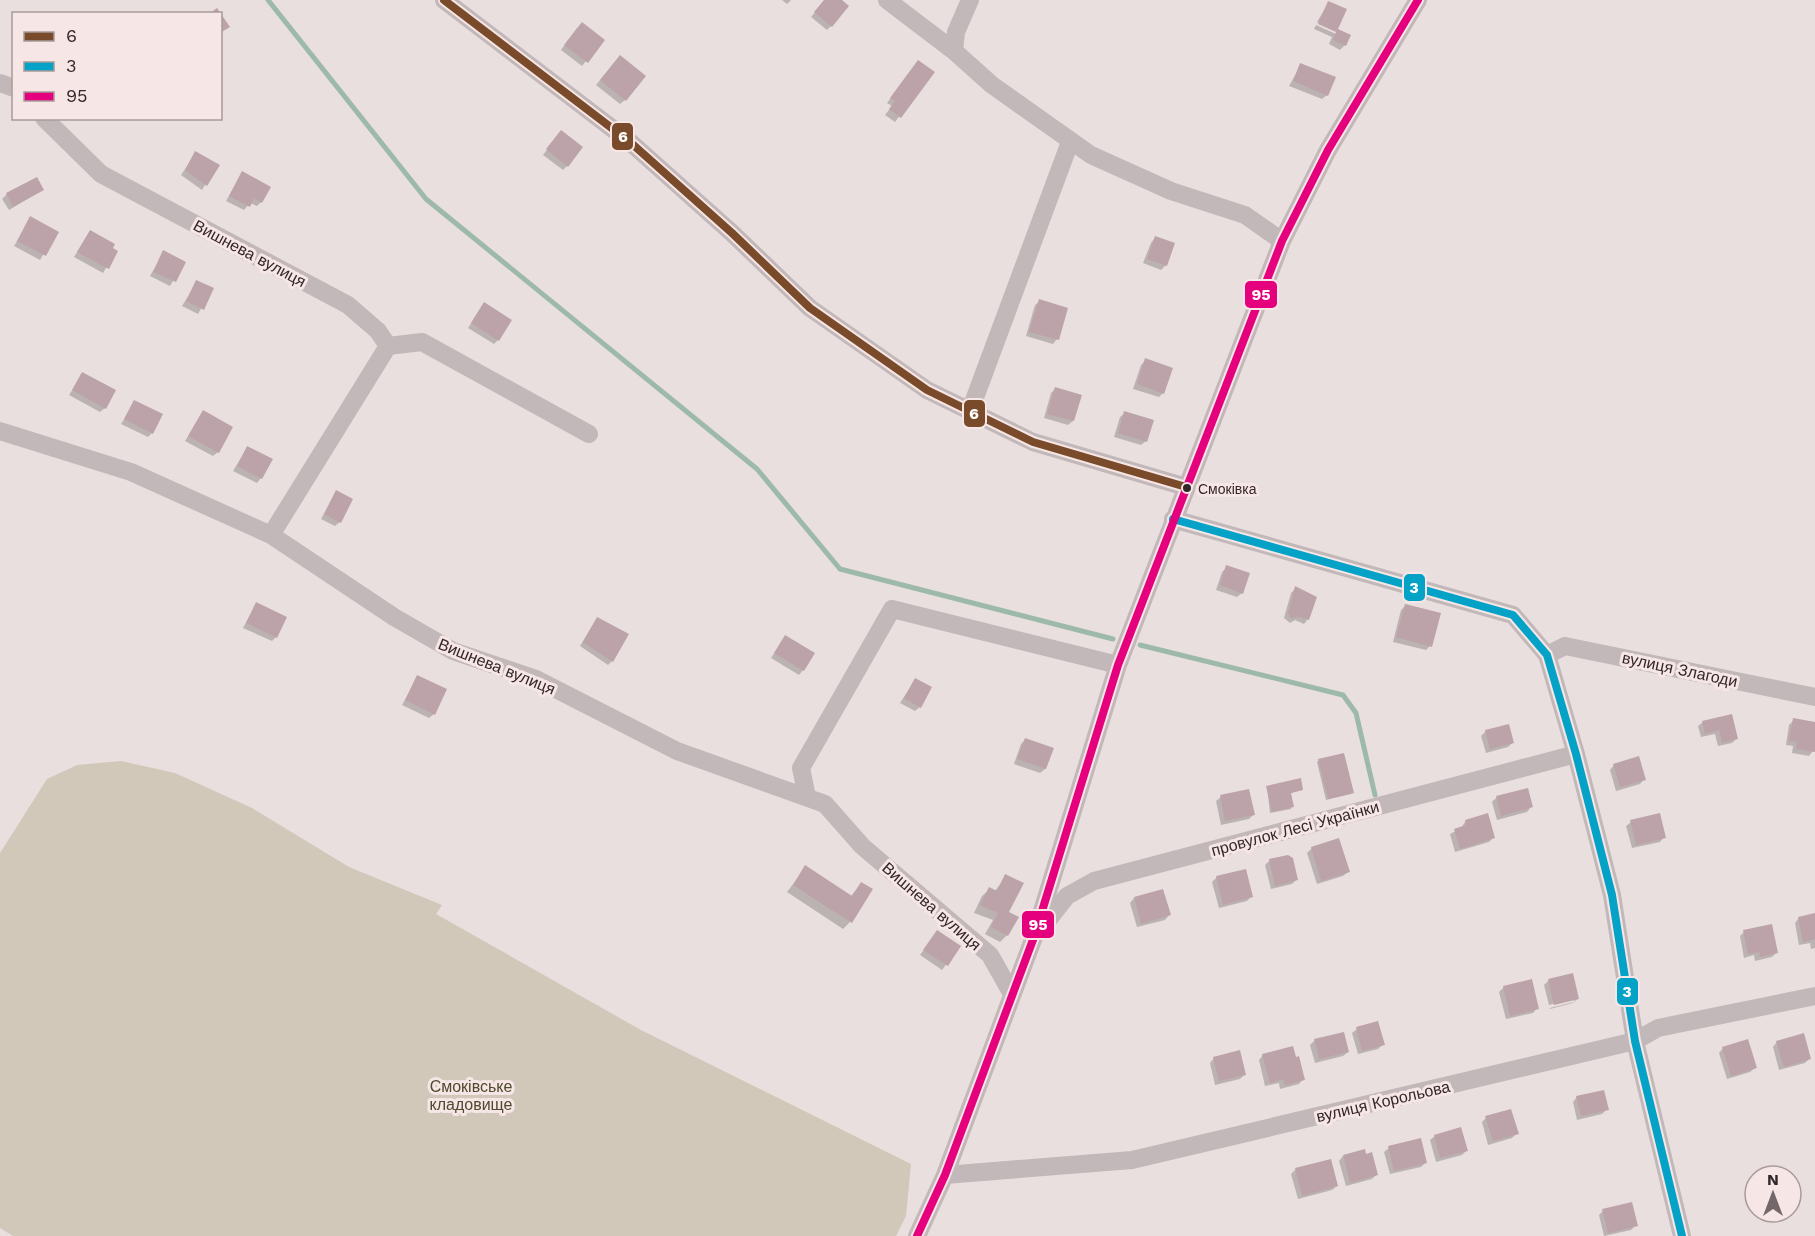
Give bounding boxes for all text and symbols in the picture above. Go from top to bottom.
legend [12,12,222,120]
text: 6 [66,25,77,46]
text: 3 [66,55,77,76]
text: 95 [66,85,88,106]
line badge: 6 [611,122,634,151]
text: 6 [618,127,628,146]
street label: Вишнева вулиця [190,216,309,291]
line badge: 95 [1244,280,1278,309]
text: 95 [1251,285,1271,304]
line badge: 6 [963,399,986,428]
text: 6 [969,404,979,423]
place label: Смоківка [1198,481,1257,497]
marker: Смоківка [1181,482,1193,494]
line badge: 3 [1403,573,1426,602]
text: 3 [1409,578,1419,597]
street label: Вишнева вулиця [435,634,558,699]
street label: вулиця Злагоди [1620,648,1739,691]
street label: провулок Лесі Українки [1209,797,1381,860]
street label: Вишнева вулиця [878,858,985,954]
line badge: 95 [1021,910,1055,939]
text: 95 [1028,915,1048,934]
line badge: 3 [1616,977,1639,1006]
text: 3 [1622,982,1632,1001]
park label: Смоківське кладовище [430,1077,513,1114]
street label: вулиця Корольова [1314,1077,1452,1126]
north arrow [1743,1164,1803,1224]
text: N [1767,1170,1779,1189]

